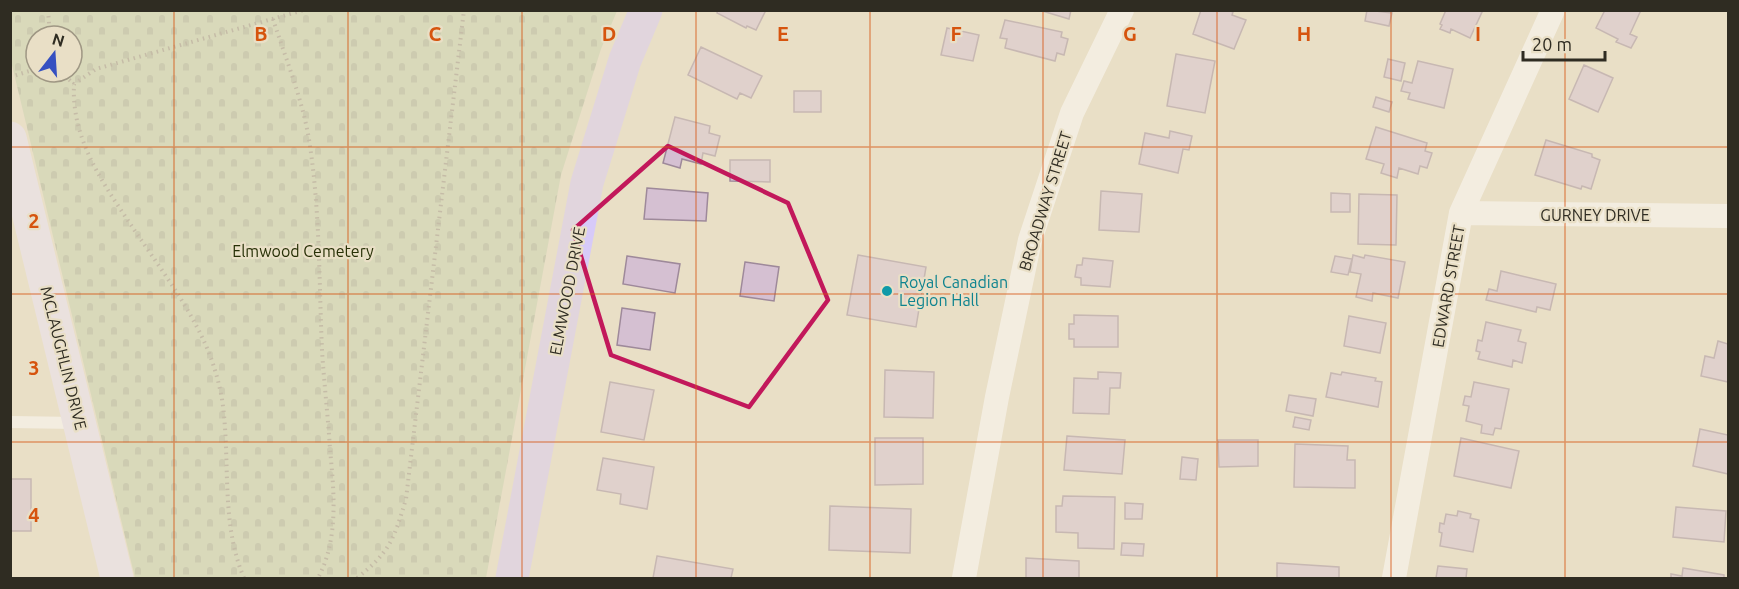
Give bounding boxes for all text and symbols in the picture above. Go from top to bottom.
text: B [254,22,268,45]
text: C [429,22,442,45]
text: D [602,22,616,45]
text: E [777,22,789,45]
text: F [950,22,962,45]
text: G [1123,22,1137,45]
text: H [1297,22,1311,45]
text: I [1475,22,1481,45]
north arrow [24,24,84,84]
scale bar [1523,24,1606,62]
text: N [50,29,67,50]
text: 20 m [1532,34,1572,54]
street label: BROADWAY STREET [1015,129,1075,273]
street label: GURNEY DRIVE [1540,206,1650,224]
text: 2 [28,209,40,232]
street label: EDWARD STREET [1428,223,1468,349]
street label: ELMWOOD DRIVE [546,225,588,357]
park label: Elmwood Cemetery [232,242,374,260]
place label: Royal Canadian Legion Hall [899,273,1008,309]
street label: MCLAUGHLIN DRIVE [37,284,91,432]
marker: Royal Canadian Legion Hall [880,284,894,298]
text: 3 [28,356,40,379]
text: 4 [28,503,40,526]

